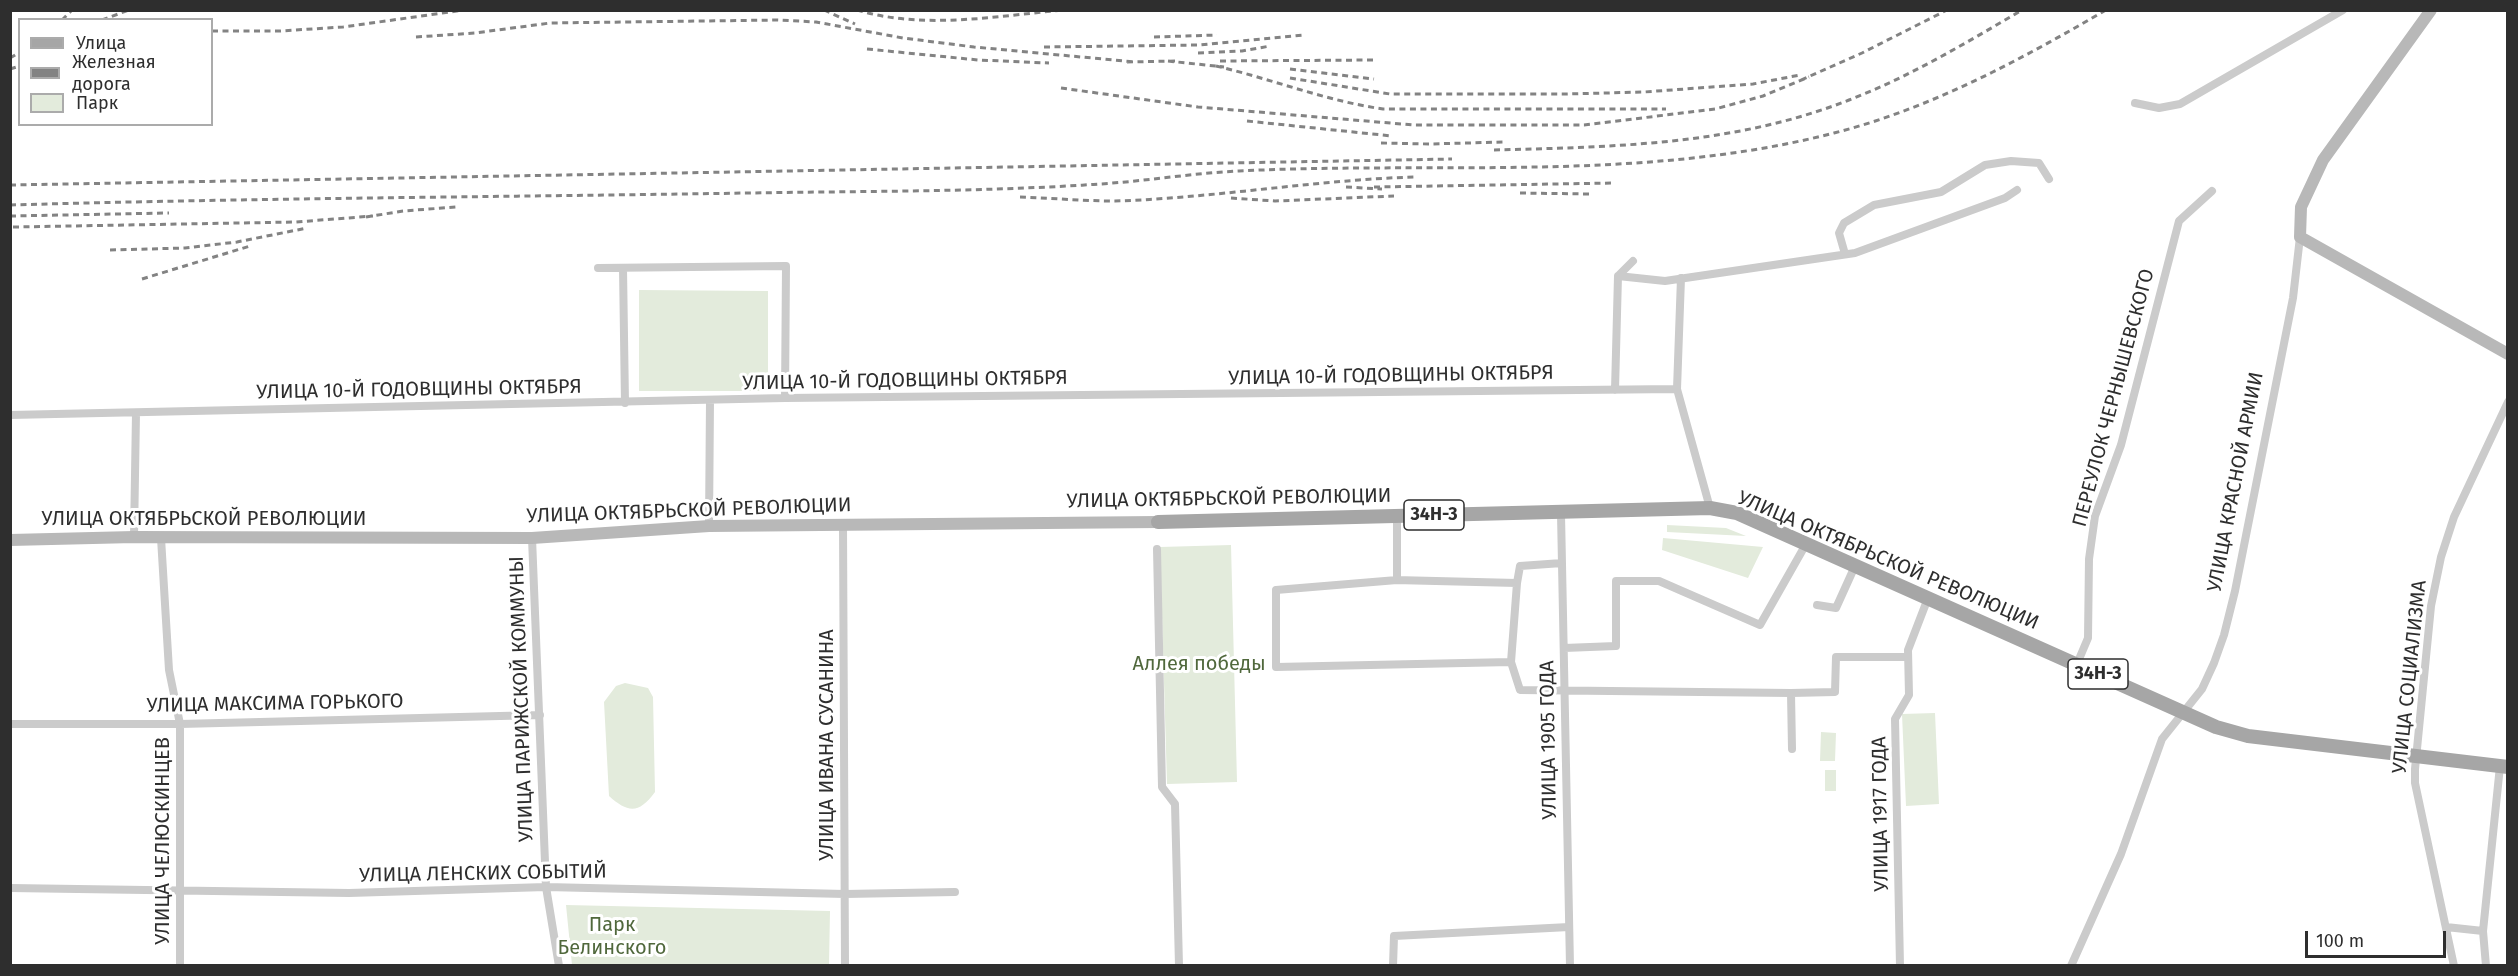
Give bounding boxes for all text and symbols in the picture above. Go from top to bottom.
legend [18,18,213,126]
text: Улица [76,32,126,54]
text: Железная дорога [72,51,156,95]
text: Парк [76,92,118,114]
street label: ПЕРЕУЛОК ЧЕРНЫШЕВСКОГО [2068,266,2160,530]
street label: УЛИЦА 10-Й ГОДОВЩИНЫ ОКТЯБРЯ [1228,361,1554,391]
street label: УЛИЦА 10-Й ГОДОВЩИНЫ ОКТЯБРЯ [742,366,1068,396]
street label: УЛИЦА КРАСНОЙ АРМИИ [2203,370,2269,594]
street label: УЛИЦА 10-Й ГОДОВЩИНЫ ОКТЯБРЯ [256,375,582,405]
street label: УЛИЦА ОКТЯБРЬСКОЙ РЕВОЛЮЦИИ [1066,484,1392,514]
street label: УЛИЦА ОКТЯБРЬСКОЙ РЕВОЛЮЦИИ [1734,486,2042,636]
street label: УЛИЦА ОКТЯБРЬСКОЙ РЕВОЛЮЦИИ [526,493,852,529]
road number: 34Н-3 [1404,500,1464,530]
street label: УЛИЦА ОКТЯБРЬСКОЙ РЕВОЛЮЦИИ [42,507,366,531]
street label: УЛИЦА ПАРИЖСКОЙ КОММУНЫ [505,556,539,842]
street label: УЛИЦА СОЦИАЛИЗМА [2388,579,2432,775]
street label: УЛИЦА ИВАНА СУСАНИНА [815,629,839,861]
park label: Аллея победы [1132,652,1266,676]
road number: 34Н-3 [2068,659,2128,689]
street label: УЛИЦА 1905 ГОДА [1536,660,1562,820]
street label: УЛИЦА МАКСИМА ГОРЬКОГО [146,690,404,718]
street label: УЛИЦА 1917 ГОДА [1868,736,1894,892]
street label: УЛИЦА ЧЕЛЮСКИНЦЕВ [151,737,175,945]
street label: УЛИЦА ЛЕНСКИХ СОБЫТИЙ [359,860,607,888]
park label: Парк Белинского [558,913,666,960]
scale bar [2308,919,2449,957]
text: 100 m [2316,930,2364,952]

